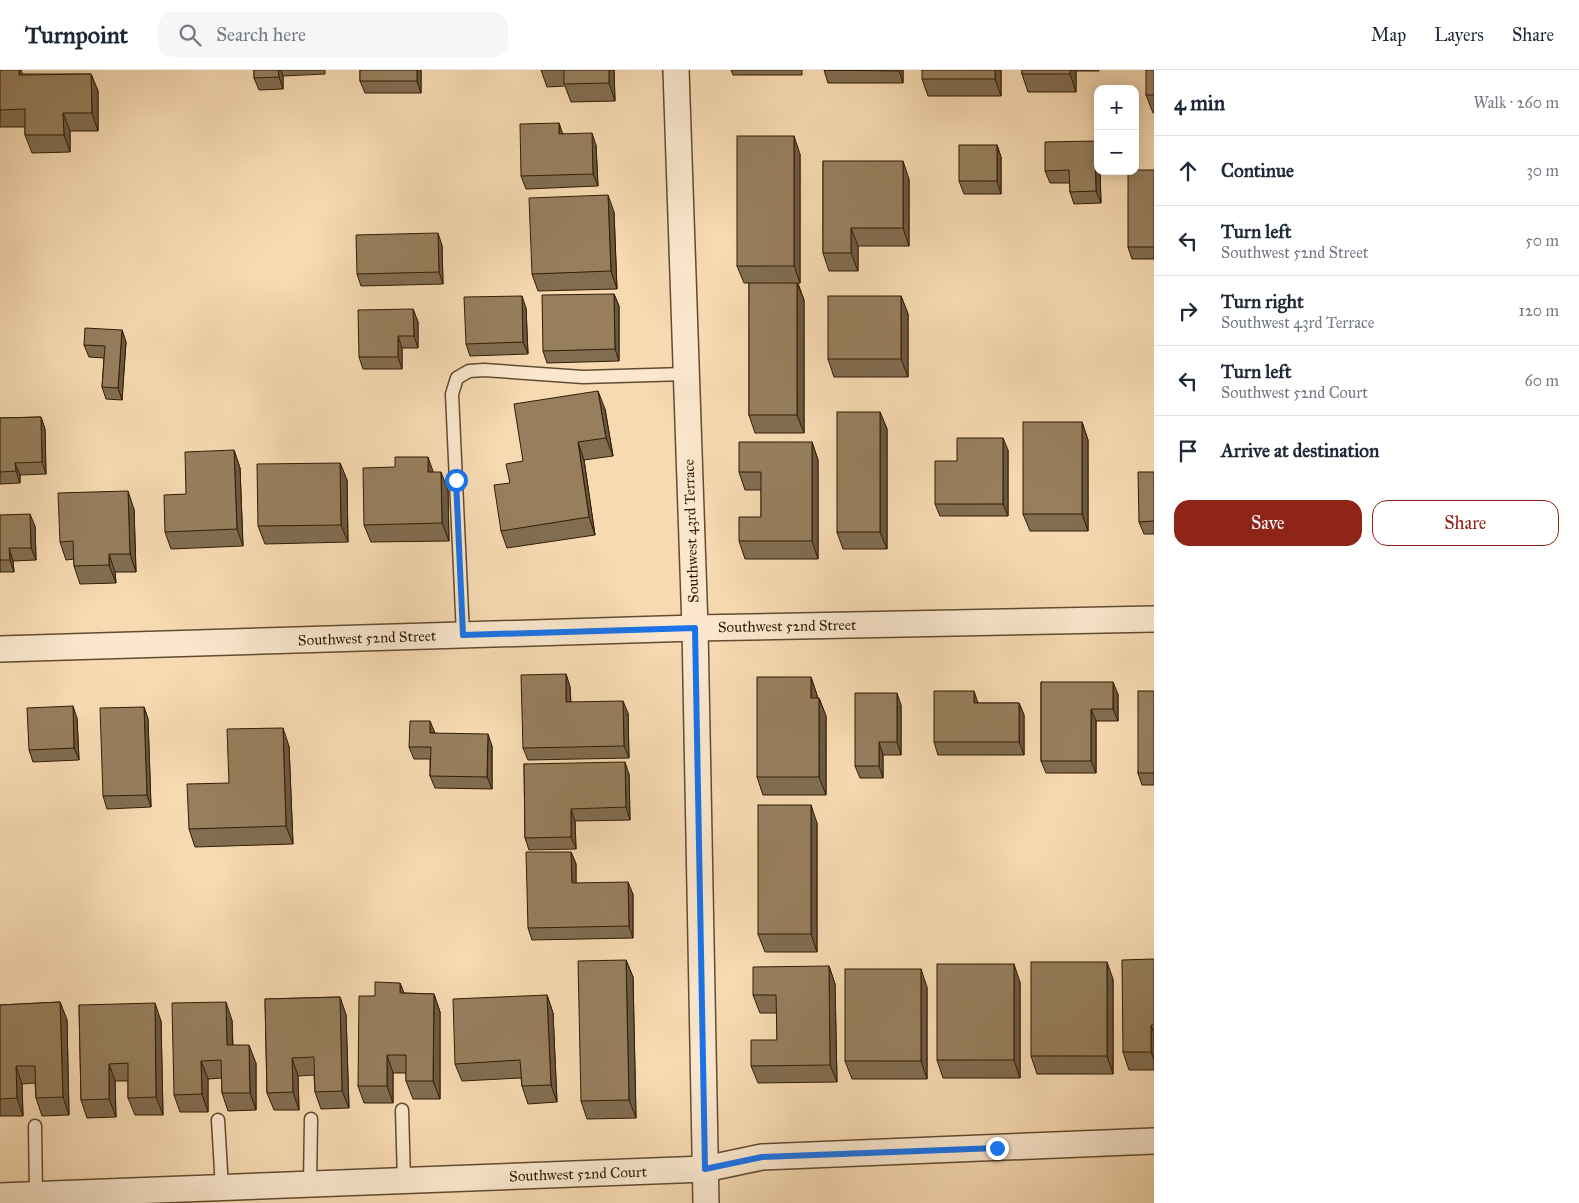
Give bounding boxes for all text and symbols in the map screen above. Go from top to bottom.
search box [158,12,508,57]
text: Turnpoint [25,20,128,50]
icon: search [176,21,204,49]
text: Search here [216,23,306,46]
text: Map [1371,24,1406,46]
text: Layers [1434,24,1484,46]
text: Share [1512,24,1554,46]
map controls [1094,85,1139,175]
button: + [1094,85,1139,130]
text: 4 min [1174,90,1225,116]
text: Walk · 260 m [1473,93,1559,112]
button: − [1094,130,1139,175]
icon: ahead [1174,157,1202,185]
text: Continue [1221,159,1294,182]
text: 30 m [1526,161,1559,180]
text: Turn left [1221,220,1291,243]
icon: left [1174,227,1202,255]
text: 50 m [1525,231,1559,250]
text: Southwest 52nd Street [1221,243,1368,262]
text: Turn right [1221,290,1304,313]
icon: right [1174,297,1202,325]
text: 120 m [1519,301,1559,320]
text: Southwest 43rd Terrace [1221,313,1374,332]
text: Turn left [1221,360,1291,383]
icon: left [1174,367,1202,395]
text: 60 m [1525,371,1559,390]
text: Southwest 52nd Court [1221,383,1368,402]
icon: arrive [1174,437,1202,465]
text: Arrive at destination [1221,439,1379,462]
street label: Southwest 43rd Terrace [679,459,703,603]
route start [445,469,468,492]
button: Save [1174,500,1362,546]
button: Share [1372,500,1559,546]
street label: Southwest 52nd Street [718,616,857,636]
street label: Southwest 52nd Street [298,627,437,649]
route end [986,1137,1009,1160]
street label: Southwest 52nd Court [509,1163,648,1185]

